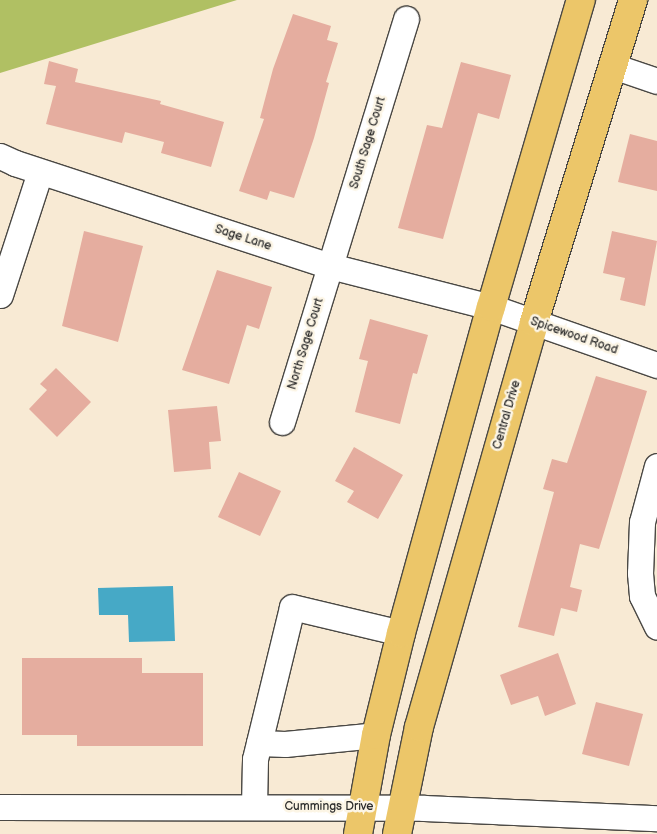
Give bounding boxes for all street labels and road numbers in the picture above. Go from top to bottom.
street label: South Sage Court [347,95,389,191]
street label: Sage Lane [213,222,273,254]
street label: North Sage Court [285,296,327,392]
street label: Spicewood Road [529,314,619,358]
street label: Central Drive [490,379,524,451]
street label: Cummings Drive [285,800,373,814]

